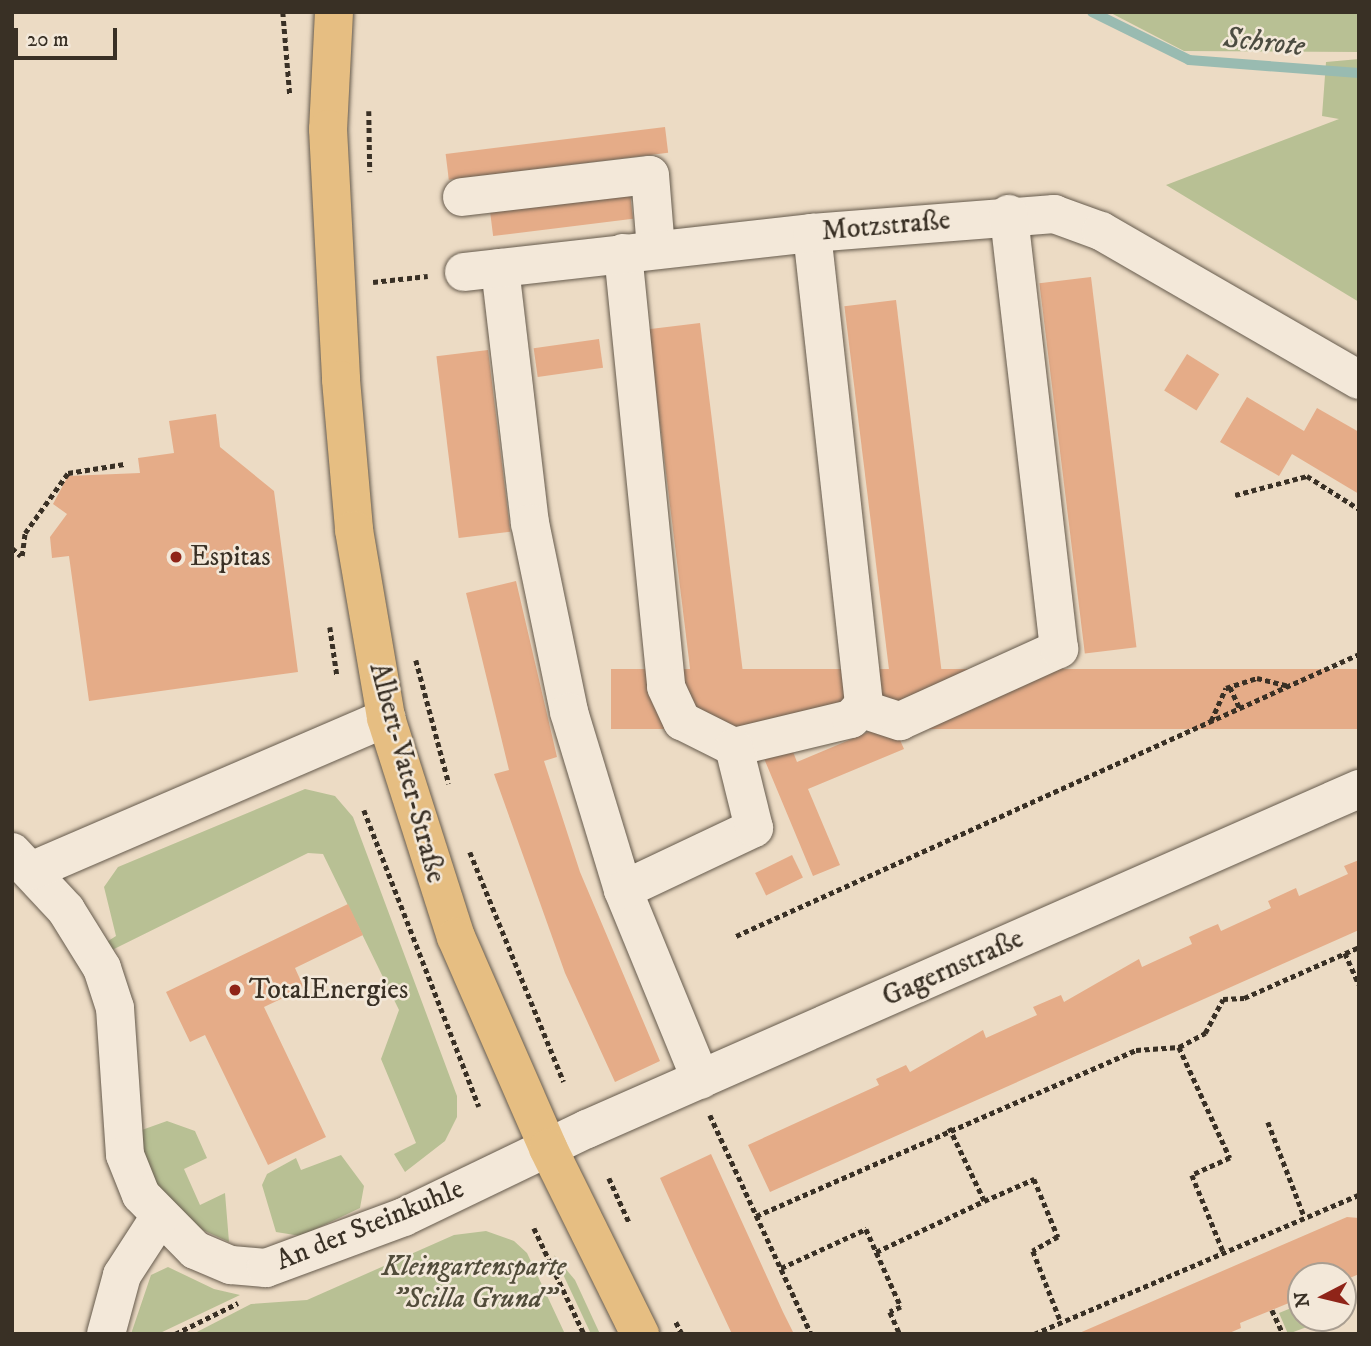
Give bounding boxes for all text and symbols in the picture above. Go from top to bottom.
scale bar [18,14,121,58]
water label: Schrote [1222,21,1306,65]
text: 20 m [27,27,69,53]
street label: Motzstraße [820,204,952,248]
place label: Espitas [190,540,271,574]
marker: Espitas [168,549,184,565]
street label: Albert-Vater-Straße [361,659,453,887]
street label: Gagernstraße [877,922,1029,1014]
place label: TotalEnergies [249,973,408,1007]
marker: TotalEnergies [227,982,243,998]
street label: An der Steinkuhle [271,1172,469,1278]
park label: Kleingartensparte "Scilla Grund" [382,1250,566,1316]
north arrow [1287,1262,1357,1332]
text: N [1290,1290,1315,1309]

